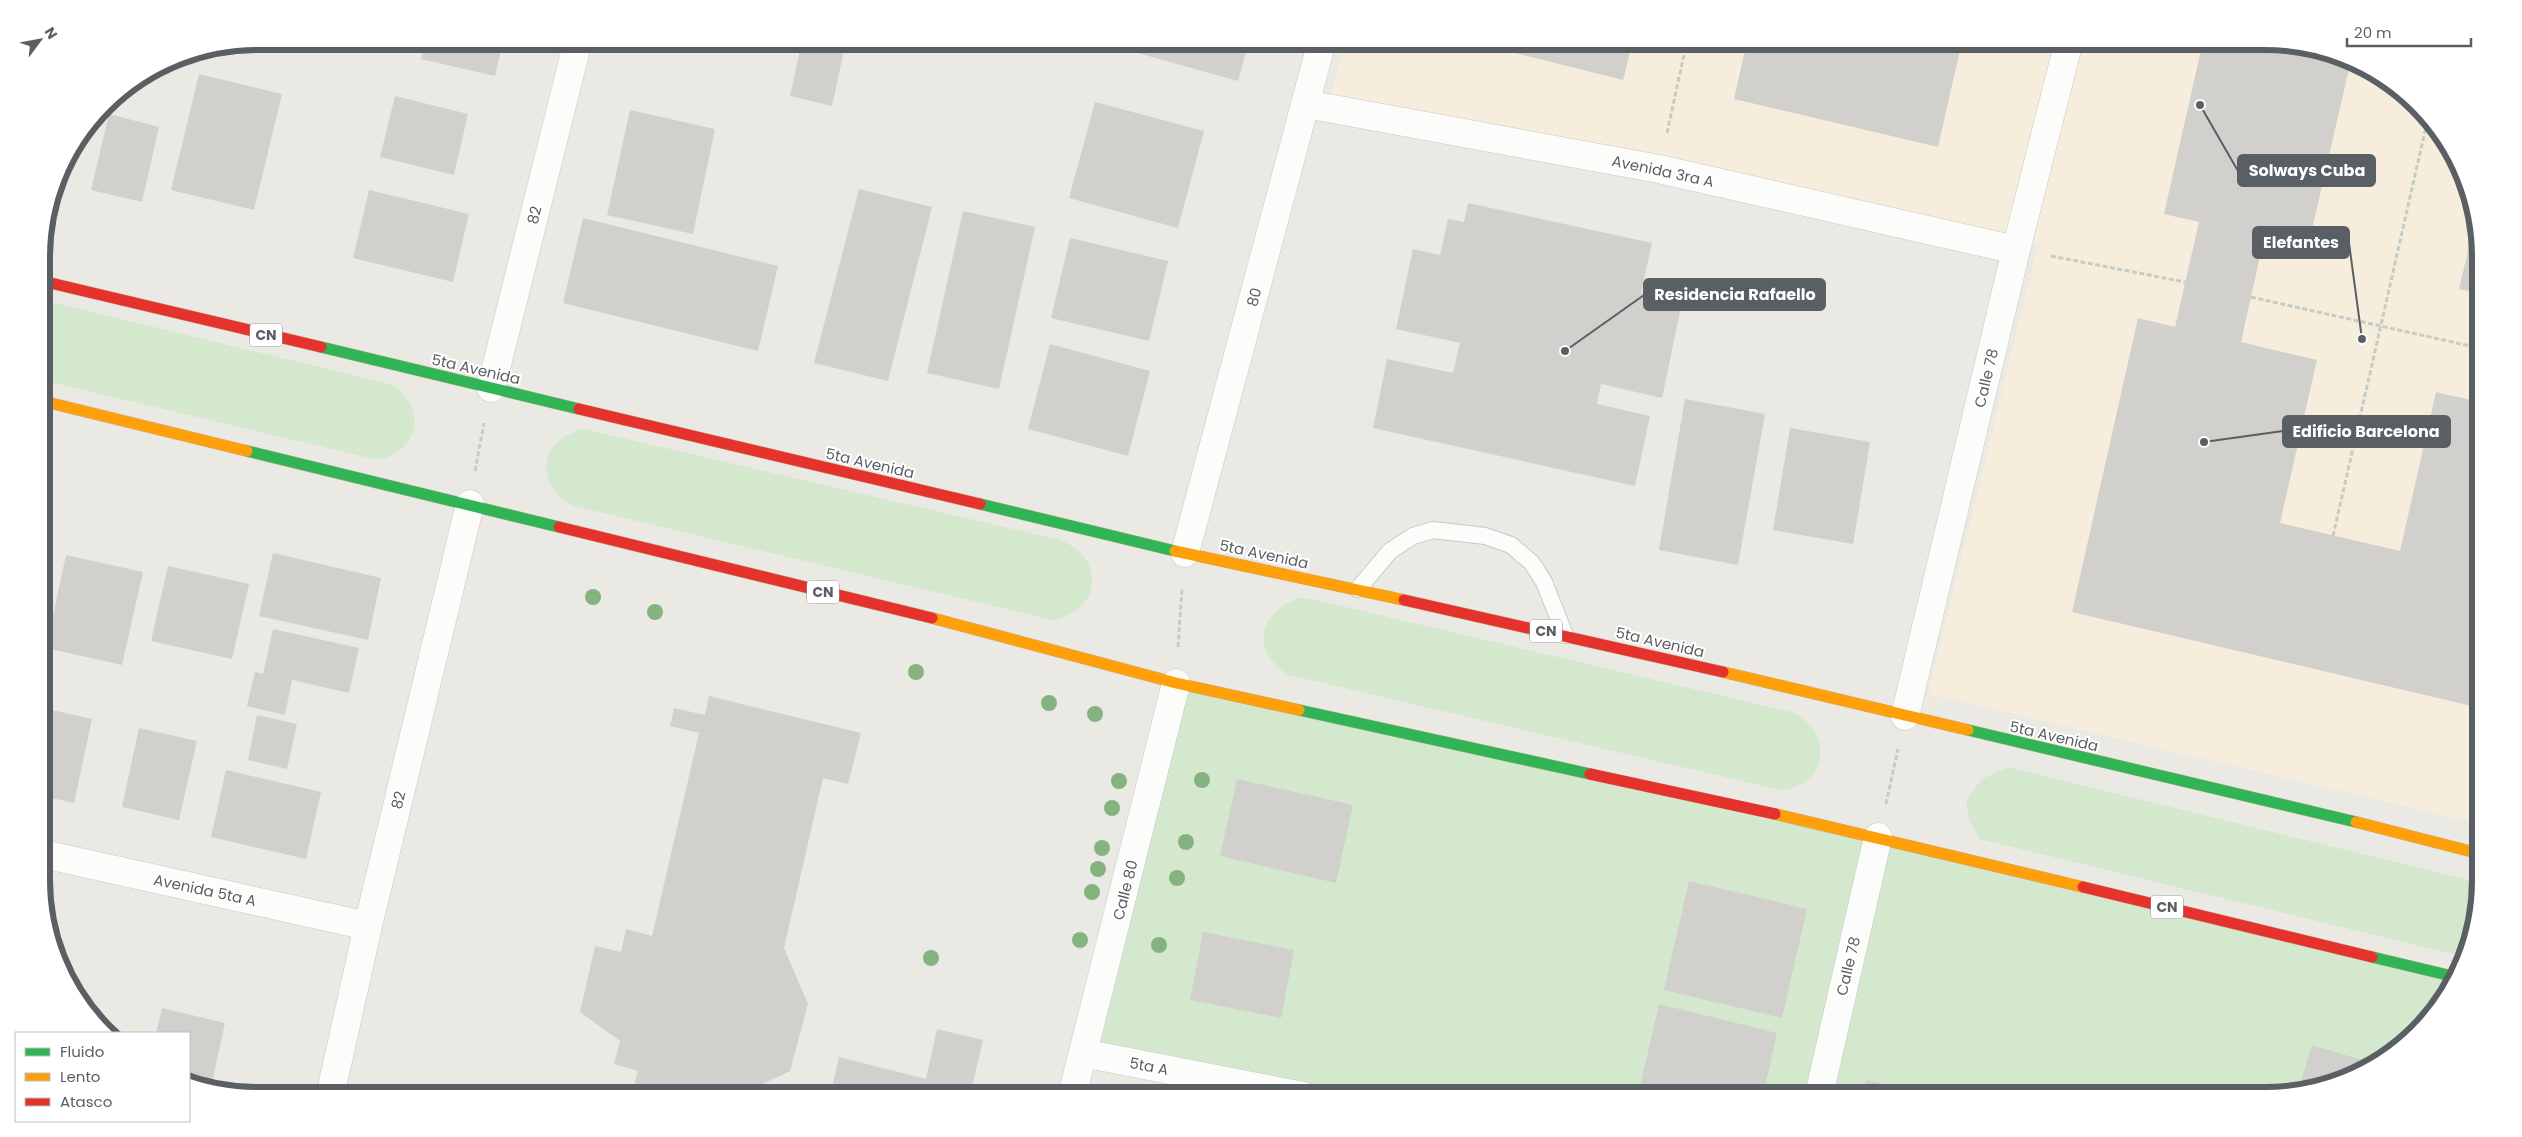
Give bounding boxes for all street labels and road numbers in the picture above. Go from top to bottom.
street label: Avenida 3ra A [1610,150,1716,192]
street label: 82 [522,204,546,226]
street label: 80 [1241,285,1267,309]
road number: CN [250,324,282,346]
street label: Calle 78 [1969,346,2003,410]
street label: 5ta Avenida [430,349,522,389]
street label: 5ta Avenida [824,443,916,483]
street label: 5ta Avenida [1218,534,1310,574]
road number: CN [807,580,839,604]
road number: CN [1530,620,1562,642]
street label: 5ta Avenida [1614,622,1706,662]
street label: 5ta Avenida [2008,716,2100,756]
street label: 82 [386,789,410,811]
street label: Calle 80 [1107,858,1143,922]
street label: Avenida 5ta A [152,869,258,911]
road number: CN [2151,896,2183,919]
street label: Calle 78 [1831,934,1865,998]
street label: 5ta A [1128,1052,1170,1080]

